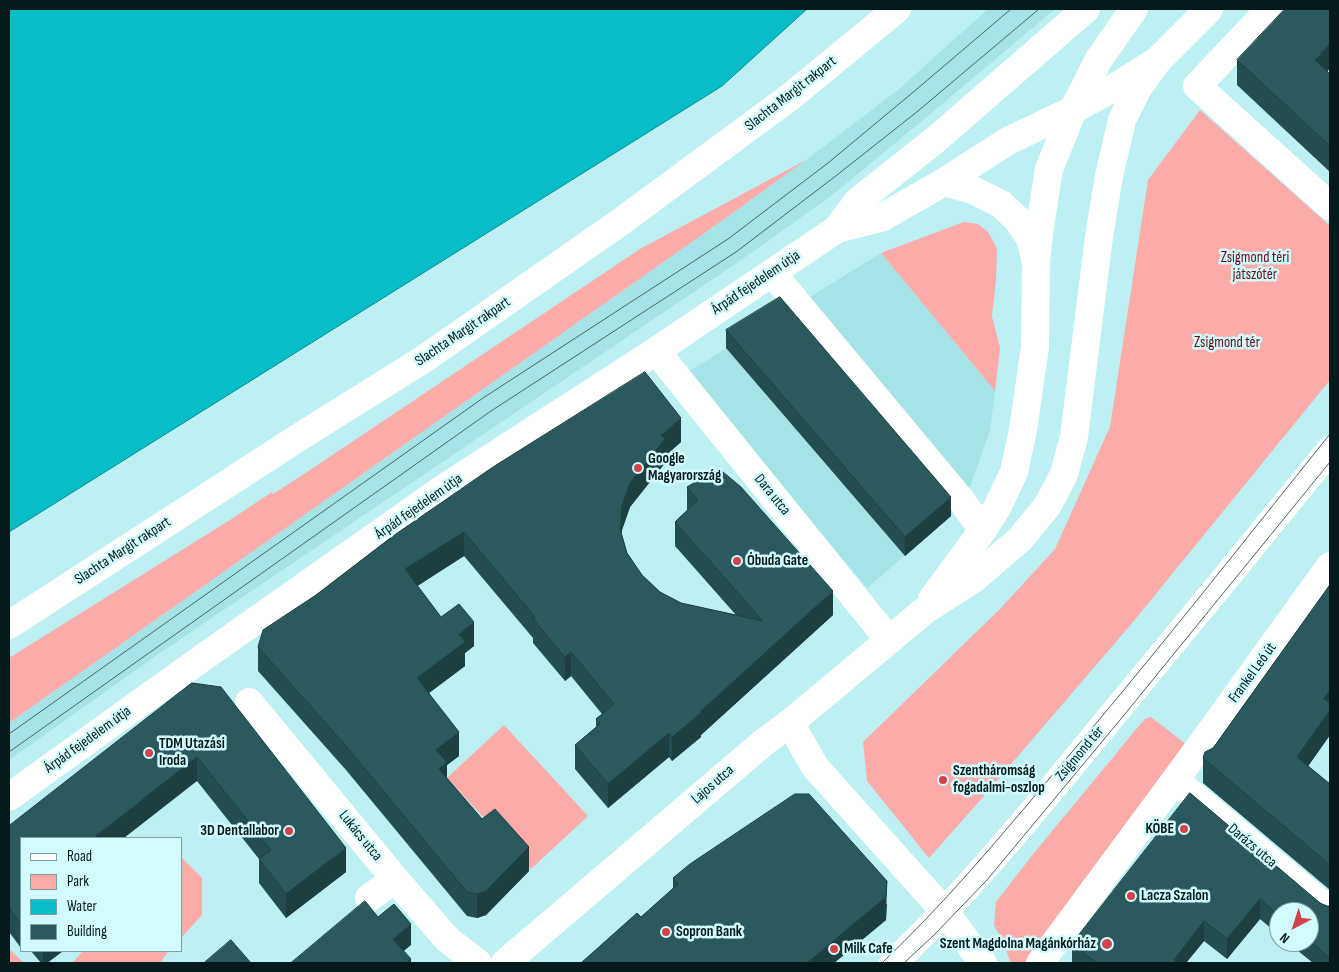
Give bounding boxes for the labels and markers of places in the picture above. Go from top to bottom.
place label: Google Magyarország [648,450,721,485]
marker: Google Magyarország [632,462,644,474]
place label: Óbuda Gate [747,552,808,570]
marker: Óbuda Gate [731,555,743,567]
place label: TDM Utazási Iroda [159,735,225,770]
marker: TDM Utazási Iroda [143,747,155,759]
place label: Szentháromság fogadalmi-oszlop [953,762,1045,797]
marker: Szentháromság fogadalmi-oszlop [937,774,949,786]
place label: KÖBE [1146,820,1174,838]
place label: 3D Dentallabor [200,822,279,840]
marker: KÖBE [1178,823,1190,835]
marker: 3D Dentallabor [283,825,295,837]
place label: Lacza Szalon [1141,887,1208,905]
marker: Lacza Szalon [1125,890,1137,902]
place label: Sopron Bank [676,923,742,941]
marker: Sopron Bank [660,926,672,938]
place label: Szent Magdolna Magánkórház [940,935,1096,953]
marker: Szent Magdolna Magánkórház [1100,937,1114,951]
place label: Milk Cafe [844,940,893,958]
marker: Milk Cafe [828,943,840,955]

